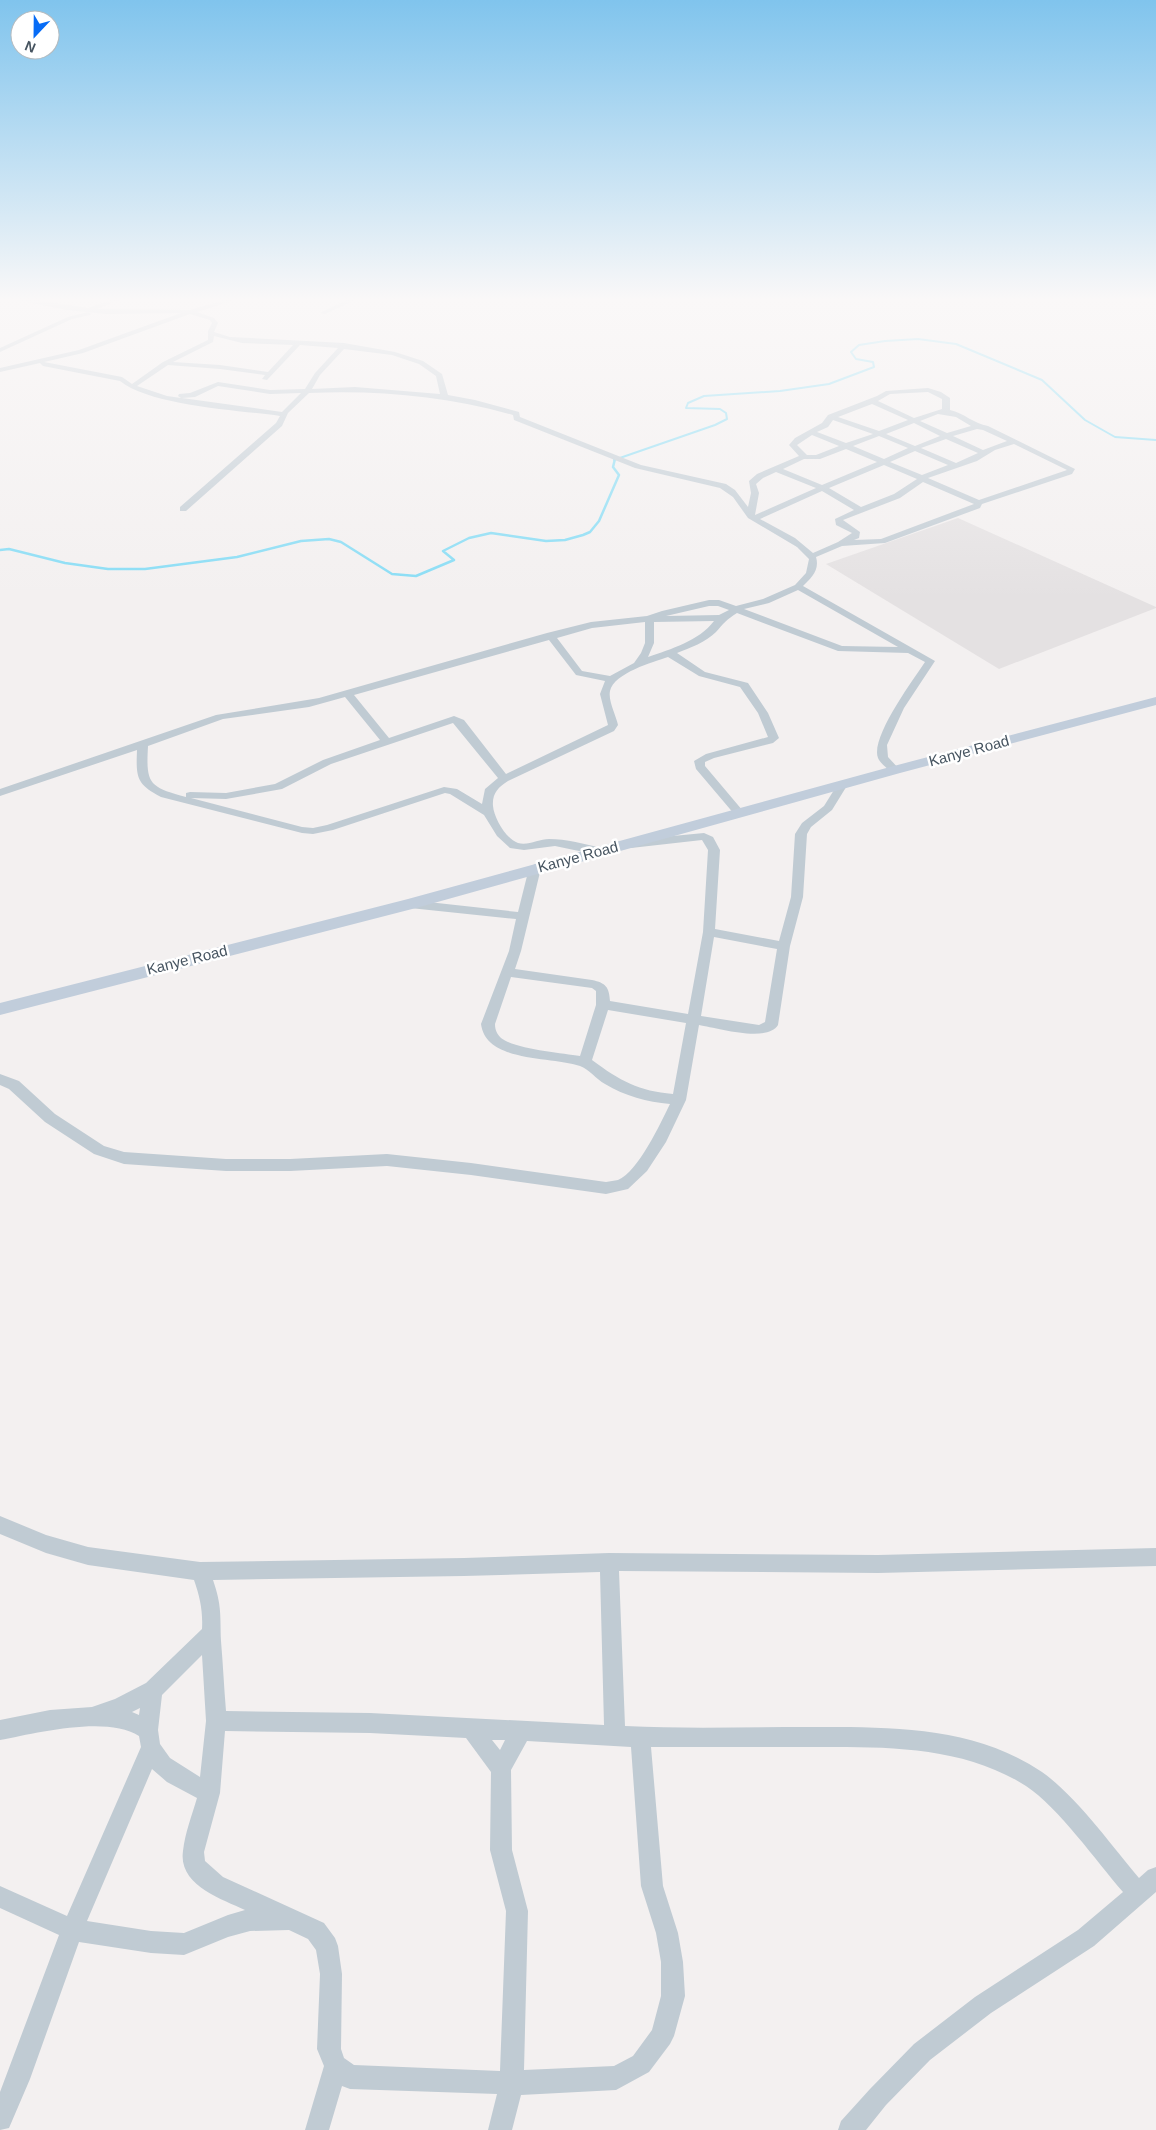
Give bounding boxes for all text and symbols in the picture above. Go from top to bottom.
north arrow [10,10,60,60]
text: N [22,38,38,56]
street label: Kanye Road [927,732,1011,769]
street label: Kanye Road [536,838,620,875]
street label: Kanye Road [145,941,229,978]

